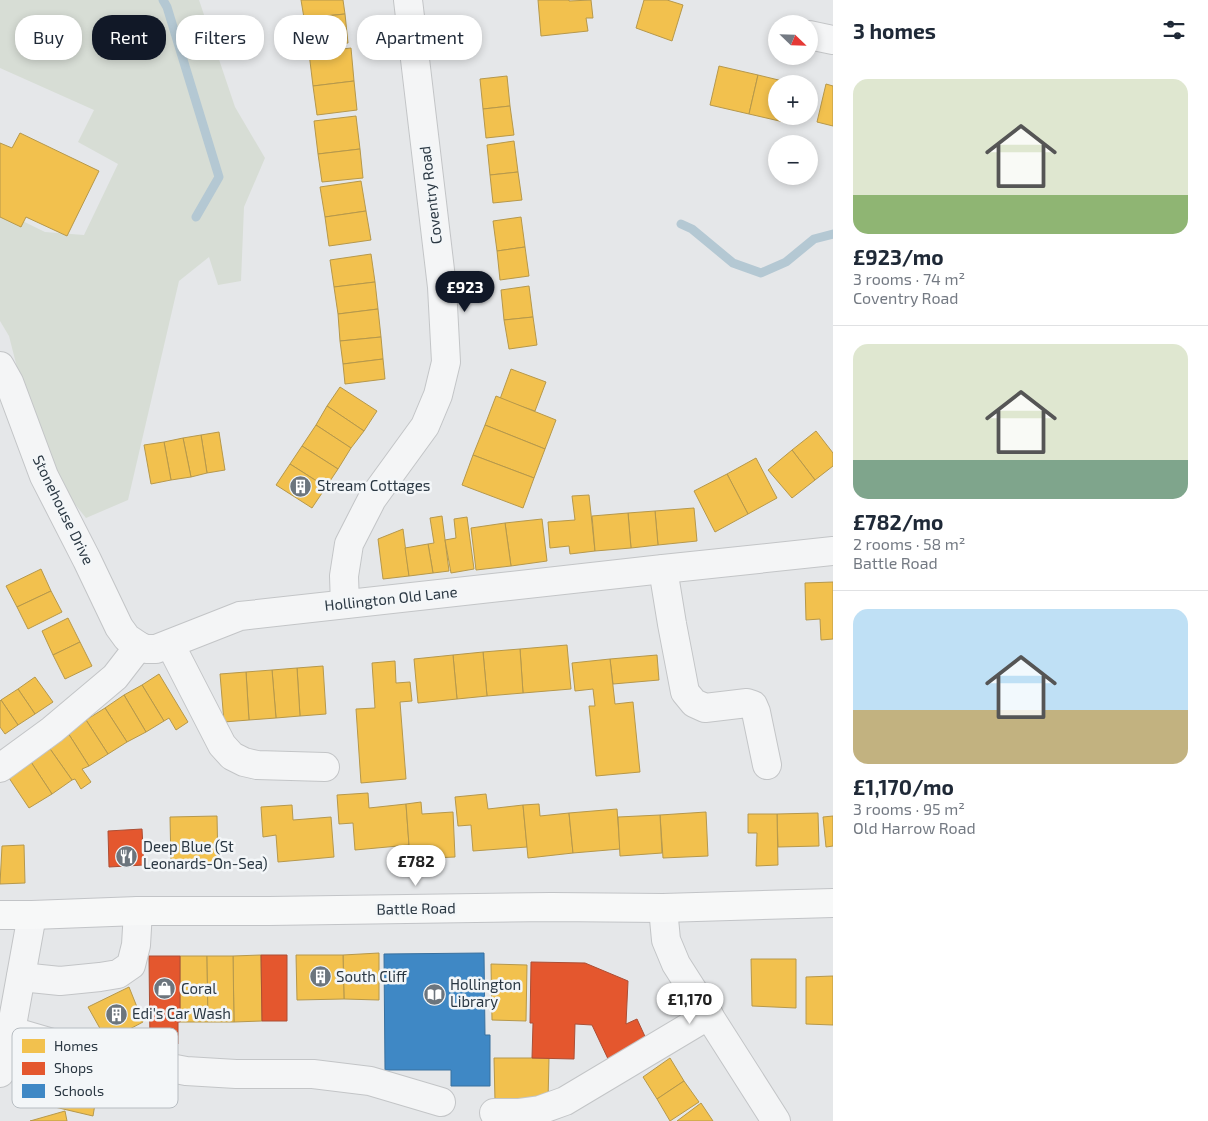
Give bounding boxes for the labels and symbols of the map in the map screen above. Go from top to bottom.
north arrow [768,15,818,65]
street label: Coventry Road [415,145,445,245]
pin: £923 [435,270,495,313]
street label: Stonehouse Drive [30,452,98,567]
building icon: Stream Cottages [289,474,313,498]
place label: Stream Cottages [317,476,430,494]
street label: Hollington Old Lane [323,582,458,614]
place label: Deep Blue (St Leonards-On-Sea) [143,837,268,872]
restaurant icon: Deep Blue (St Leonards-On-Sea) [115,844,139,868]
pin: £782 [386,844,446,887]
street label: Battle Road [376,898,456,918]
building icon: South Cliff [308,965,332,989]
place label: South Cliff [336,967,407,985]
place label: Hollington Library [450,975,521,1010]
shop icon: Coral [153,977,177,1001]
place label: Coral [181,979,217,997]
library icon: Hollington Library [422,982,446,1006]
pin: £1,170 [649,982,731,1025]
building icon: Edi's Car Wash [104,1002,128,1026]
place label: Edi's Car Wash [132,1004,231,1022]
legend [12,1028,178,1108]
text: Homes [54,1037,98,1054]
text: Shops [54,1059,93,1076]
text: Schools [54,1082,104,1099]

